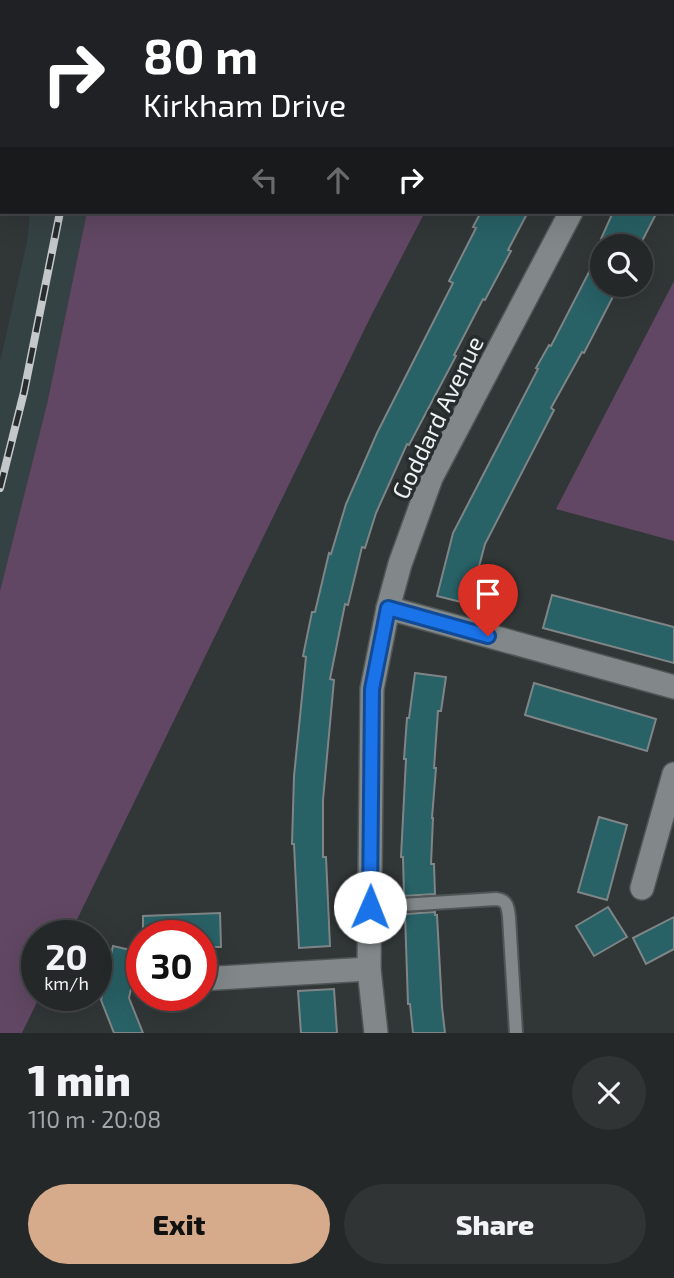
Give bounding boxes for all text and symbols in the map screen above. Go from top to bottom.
text: 80 m [143,25,258,84]
icon: right [28,28,119,119]
text: Kirkham Drive [143,85,346,123]
icon: left [246,161,284,199]
icon: ahead [319,161,357,199]
icon: right [392,161,430,199]
map controls [590,234,653,297]
button: search [590,234,653,297]
street label: Goddard Avenue [385,331,489,503]
pin [458,564,518,636]
icon: arrive [469,575,507,613]
position arrow [333,870,407,944]
speed limit sign: 30 [126,920,217,1011]
text: 20 [45,935,88,977]
text: km/h [44,972,89,994]
text: 1 min [28,1054,131,1104]
button: close [572,1056,646,1130]
text: 110 m · 20:08 [28,1105,161,1133]
button: Exit [28,1184,330,1264]
button: Share [344,1184,646,1264]

